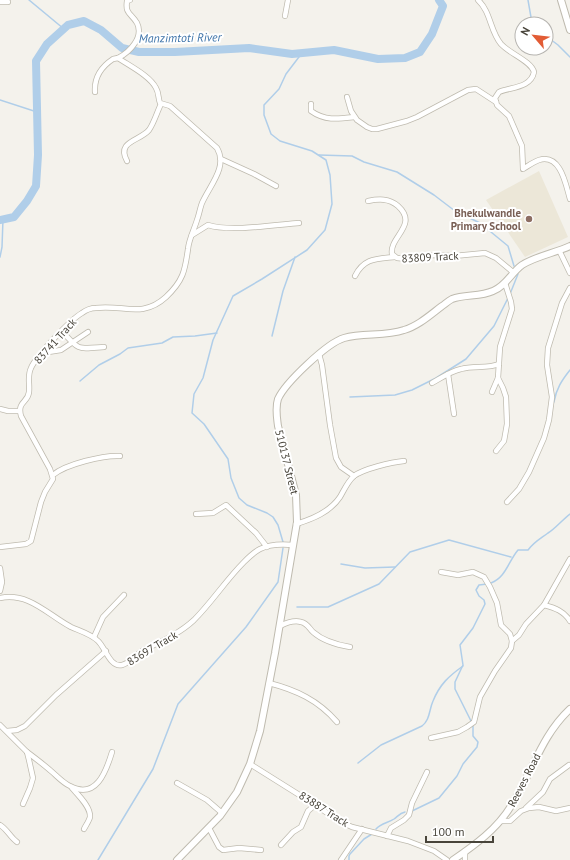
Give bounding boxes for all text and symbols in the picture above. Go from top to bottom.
north arrow [514,16,554,56]
text: N [517,25,533,38]
water label: Manzimtoti River [138,29,223,46]
place label: Bhekulwandle Primary School [451,206,522,233]
marker: Bhekulwandle Primary School [524,214,534,224]
street label: 83809 Track [401,248,460,265]
street label: 83741 Track [31,315,80,367]
street label: 510137 Street [272,428,302,496]
street label: 83697 Track [124,627,180,669]
street label: Reeves Road [504,751,544,809]
street label: 83887 Track [296,788,352,830]
scale bar [426,818,493,844]
text: 100 m [432,824,465,839]

